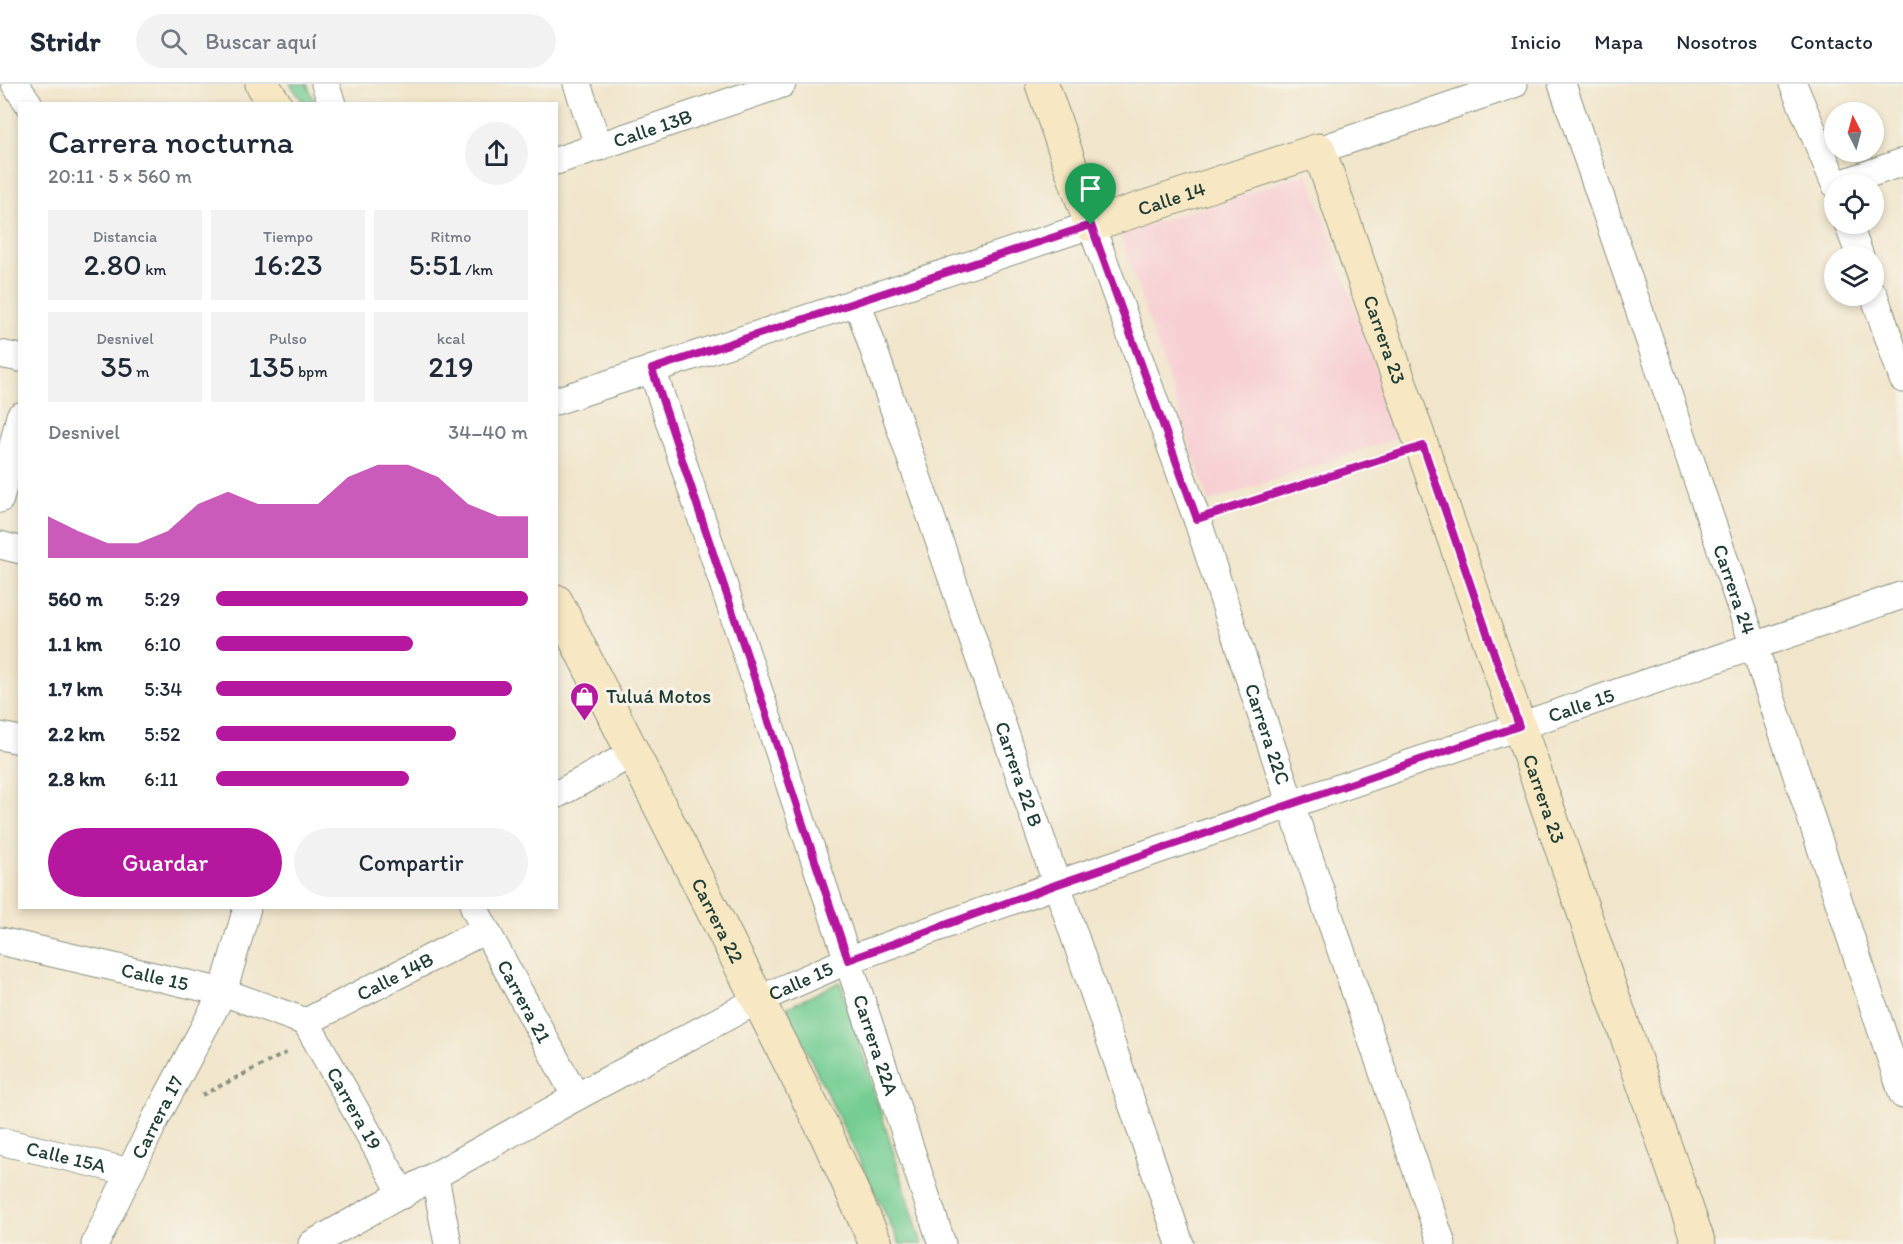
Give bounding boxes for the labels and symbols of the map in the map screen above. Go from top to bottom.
north arrow [1824,102,1884,162]
street label: Calle 13B [610,104,695,153]
pin [1065,163,1116,225]
street label: Calle 14 [1135,176,1208,221]
street label: Carrera 23 [1358,292,1411,387]
street label: Carrera 24 [1708,541,1761,638]
shop icon: Tuluá Motos [569,680,601,722]
street label: Carrera 22C [1240,680,1295,788]
street label: Calle 15 [1545,683,1617,728]
place label: Tuluá Motos [606,684,711,708]
street label: Carrera 22 B [990,718,1048,830]
street label: Carrera 23 [1518,751,1571,846]
street label: Carrera 22 [686,874,750,967]
street label: Calle 14B [353,947,437,1006]
street label: Carrera 21 [492,956,557,1047]
street label: Calle 15 [764,956,837,1006]
street label: Calle 15 [119,957,191,996]
street label: Carrera 22A [848,991,904,1099]
street label: Carrera 19 [322,1063,387,1154]
street label: Carrera 17 [126,1072,188,1163]
street label: Calle 15A [24,1136,109,1178]

